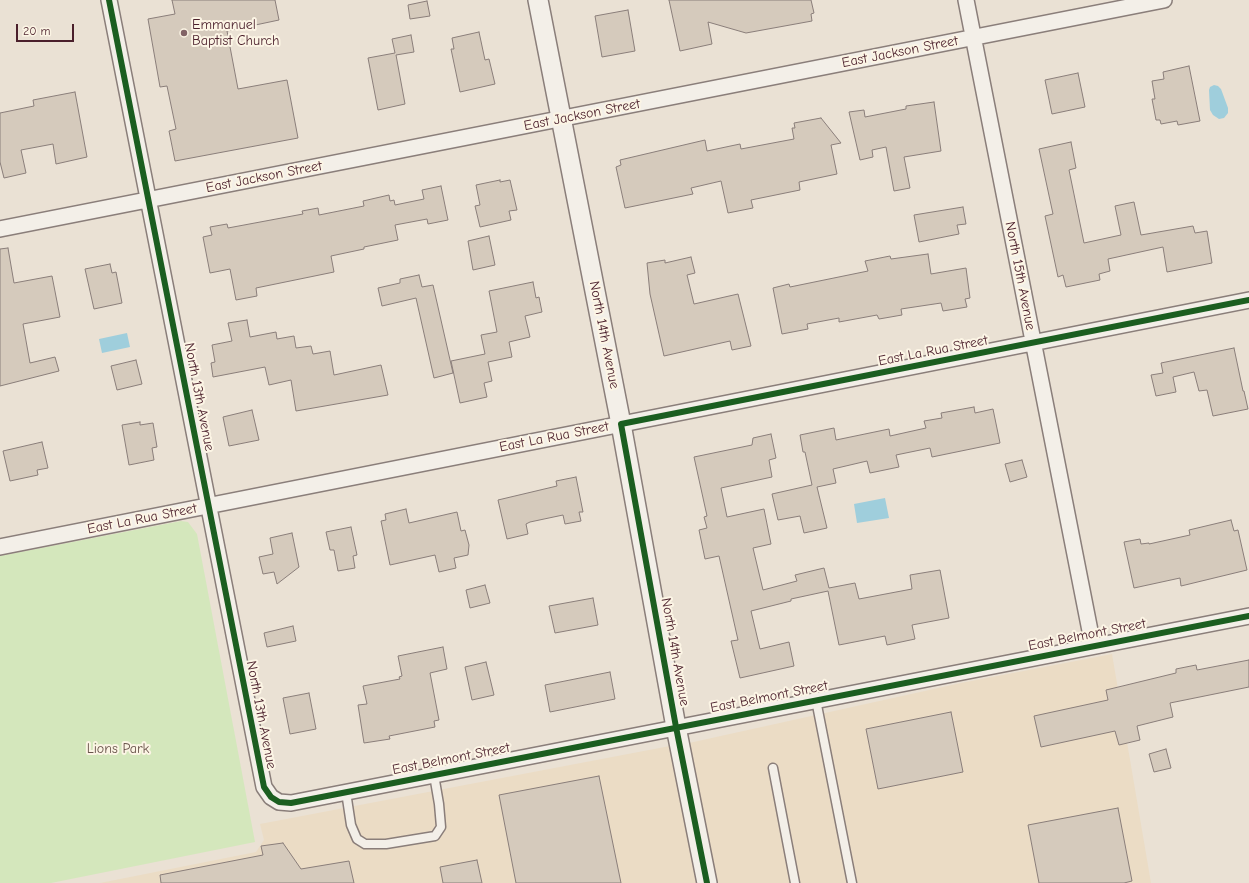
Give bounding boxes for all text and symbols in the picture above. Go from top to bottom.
scale bar [18,16,76,42]
place label: Emmanuel Baptist Church [192,17,280,50]
text: 20 m [23,24,51,38]
marker: Emmanuel Baptist Church [179,28,189,38]
street label: East Jackson Street [840,32,960,72]
street label: East Jackson Street [522,95,642,135]
street label: East Jackson Street [204,157,324,197]
street label: North 15th Avenue [1001,220,1039,332]
street label: North 14th Avenue [585,280,623,390]
street label: East La Rua Street [877,332,989,370]
street label: North 13th Avenue [180,342,218,452]
street label: East La Rua Street [498,418,610,456]
street label: East La Rua Street [86,500,198,538]
street label: North 14th Avenue [657,597,693,707]
street label: East Belmont Street [1027,615,1147,655]
street label: North 13th Avenue [242,660,280,770]
street label: East Belmont Street [709,677,829,717]
street label: East Belmont Street [391,739,511,779]
park label: Lions Park [87,741,149,757]

